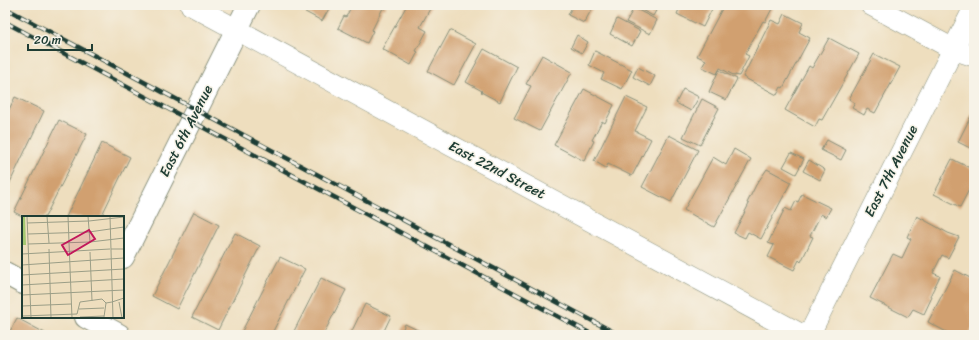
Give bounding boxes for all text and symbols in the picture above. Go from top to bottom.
scale bar [28,26,92,52]
text: 20 m [34,29,61,51]
street label: East 6th Avenue [152,80,220,181]
street label: East 7th Avenue [857,120,925,221]
street label: East 22nd Street [444,134,550,206]
inset map [22,216,124,318]

